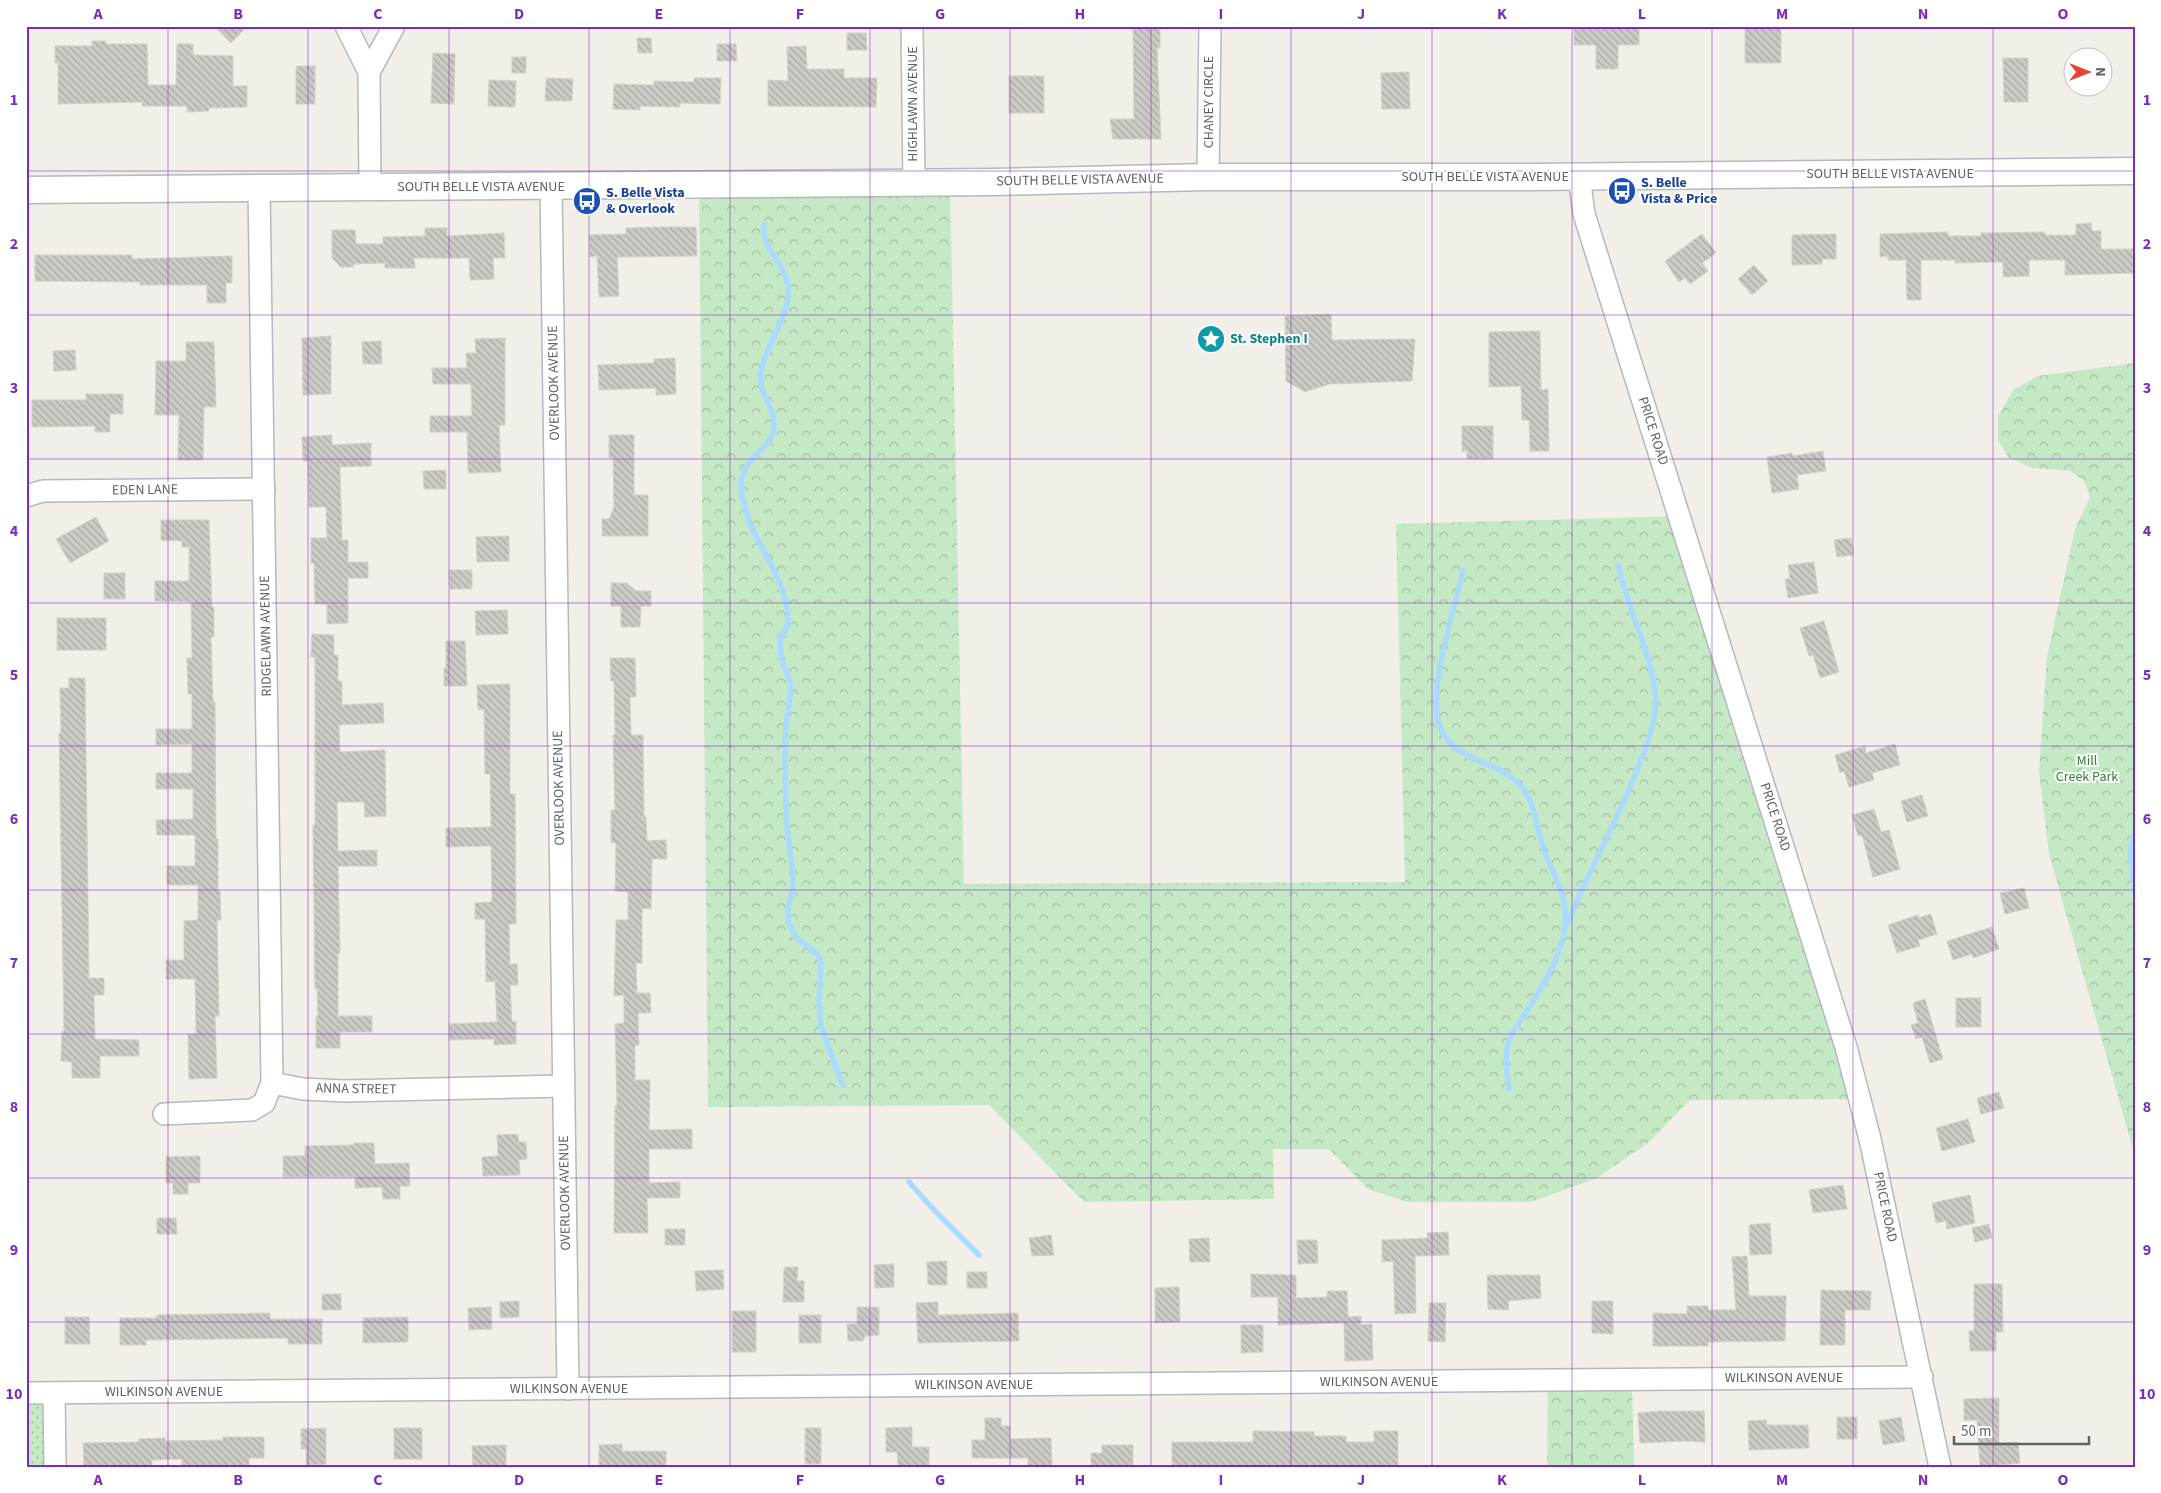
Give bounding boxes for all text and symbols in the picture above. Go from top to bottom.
text: A [92,3,103,25]
text: B [233,3,243,25]
text: C [373,3,383,25]
text: D [514,3,524,25]
text: E [655,3,663,25]
text: F [796,3,804,25]
text: G [935,3,945,25]
text: H [1075,3,1085,25]
text: I [1219,3,1223,25]
text: J [1357,3,1365,25]
text: K [1497,3,1507,25]
text: L [1638,3,1646,25]
text: M [1776,3,1788,25]
text: N [1918,3,1928,25]
text: O [2058,3,2069,25]
street label: HIGHLAWN AVENUE [903,46,923,162]
north arrow [2064,48,2114,98]
street label: CHANEY CIRCLE [1199,56,1219,148]
text: N [2090,67,2110,77]
text: 1 [10,89,18,111]
text: 1 [2143,89,2151,111]
street label: SOUTH BELLE VISTA AVENUE [1806,164,1974,184]
street label: SOUTH BELLE VISTA AVENUE [1401,167,1569,187]
street label: SOUTH BELLE VISTA AVENUE [996,169,1164,191]
place label: S. Belle Vista & Price [1640,173,1717,209]
bus stop icon: S. Belle Vista & Price [1607,176,1637,206]
street label: SOUTH BELLE VISTA AVENUE [397,177,565,197]
place label: S. Belle Vista & Overlook [606,183,685,219]
bus stop icon: S. Belle Vista & Overlook [572,186,602,216]
text: 2 [10,233,18,255]
text: 2 [2143,233,2151,255]
place icon: St. Stephen I [1196,324,1226,354]
street label: OVERLOOK AVENUE [543,325,565,441]
place label: St. Stephen I [1230,329,1308,349]
text: 3 [10,377,18,399]
text: 3 [2143,377,2151,399]
street label: PRICE ROAD [1633,394,1673,468]
street label: EDEN LANE [112,479,178,501]
text: 4 [10,520,19,542]
text: 4 [2143,520,2152,542]
street label: RIDGELAWN AVENUE [255,575,277,697]
text: 5 [10,664,18,686]
text: 5 [2143,664,2151,686]
street label: OVERLOOK AVENUE [548,730,570,846]
park label: Mill Creek Park [2056,751,2118,787]
street label: PRICE ROAD [1755,780,1795,854]
text: 6 [10,808,18,830]
text: 6 [2143,808,2151,830]
text: 7 [10,952,18,974]
text: 7 [2143,952,2151,974]
street label: ANNA STREET [315,1078,397,1100]
text: 8 [10,1096,18,1118]
text: 8 [2143,1096,2151,1118]
street label: OVERLOOK AVENUE [554,1135,576,1251]
street label: PRICE ROAD [1868,1170,1902,1244]
text: 9 [10,1239,18,1261]
text: 9 [2143,1239,2151,1261]
street label: WILKINSON AVENUE [1725,1368,1843,1388]
street label: WILKINSON AVENUE [1320,1372,1438,1392]
street label: WILKINSON AVENUE [915,1375,1033,1395]
street label: WILKINSON AVENUE [510,1379,628,1399]
street label: WILKINSON AVENUE [105,1382,223,1402]
text: 10 [6,1383,22,1405]
text: 10 [2139,1383,2155,1405]
scale bar [1954,1413,2088,1445]
text: 50 m [1961,1421,1991,1442]
text: A [92,1469,103,1491]
text: B [233,1469,243,1491]
text: C [373,1469,383,1491]
text: D [514,1469,524,1491]
text: E [655,1469,663,1491]
text: F [796,1469,804,1491]
text: G [935,1469,945,1491]
text: H [1075,1469,1085,1491]
text: I [1219,1469,1223,1491]
text: J [1357,1469,1365,1491]
text: K [1497,1469,1507,1491]
text: L [1638,1469,1646,1491]
text: M [1776,1469,1788,1491]
text: N [1918,1469,1928,1491]
text: O [2058,1469,2069,1491]

